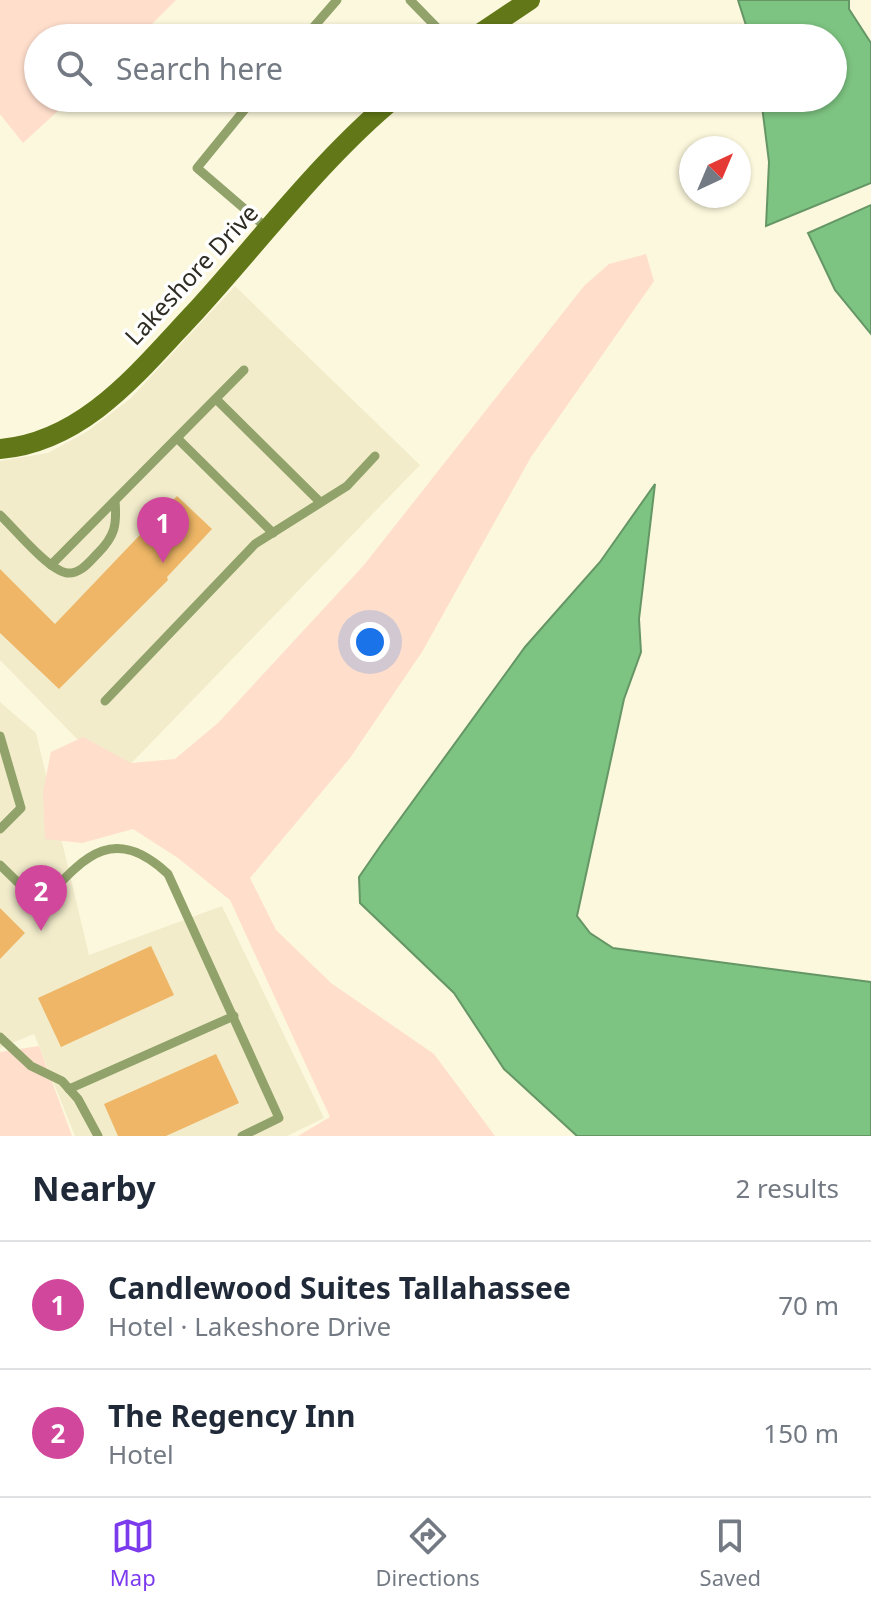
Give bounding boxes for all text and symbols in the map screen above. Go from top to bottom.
search box [24,24,847,112]
icon: search [52,46,96,90]
text: Search here [116,48,283,89]
north arrow [679,136,751,208]
street label: Lakeshore Drive [117,196,265,352]
pin: 1 [137,497,189,563]
your location [350,622,390,662]
pin: 2 [15,865,67,931]
text: Nearby [32,1165,156,1211]
text: 2 results [735,1170,839,1206]
text: Candlewood Suites Tallahassee [108,1267,571,1308]
text: 1 [51,1287,65,1323]
text: 70 m [778,1287,839,1323]
text: Hotel · Lakeshore Drive [108,1308,391,1344]
text: The Regency Inn [108,1395,356,1436]
text: 2 [51,1415,65,1451]
text: 150 m [763,1415,839,1451]
text: Hotel [108,1436,174,1472]
tab: Map [110,1514,156,1592]
tab: Directions [375,1514,480,1592]
tab: Saved [700,1514,761,1592]

